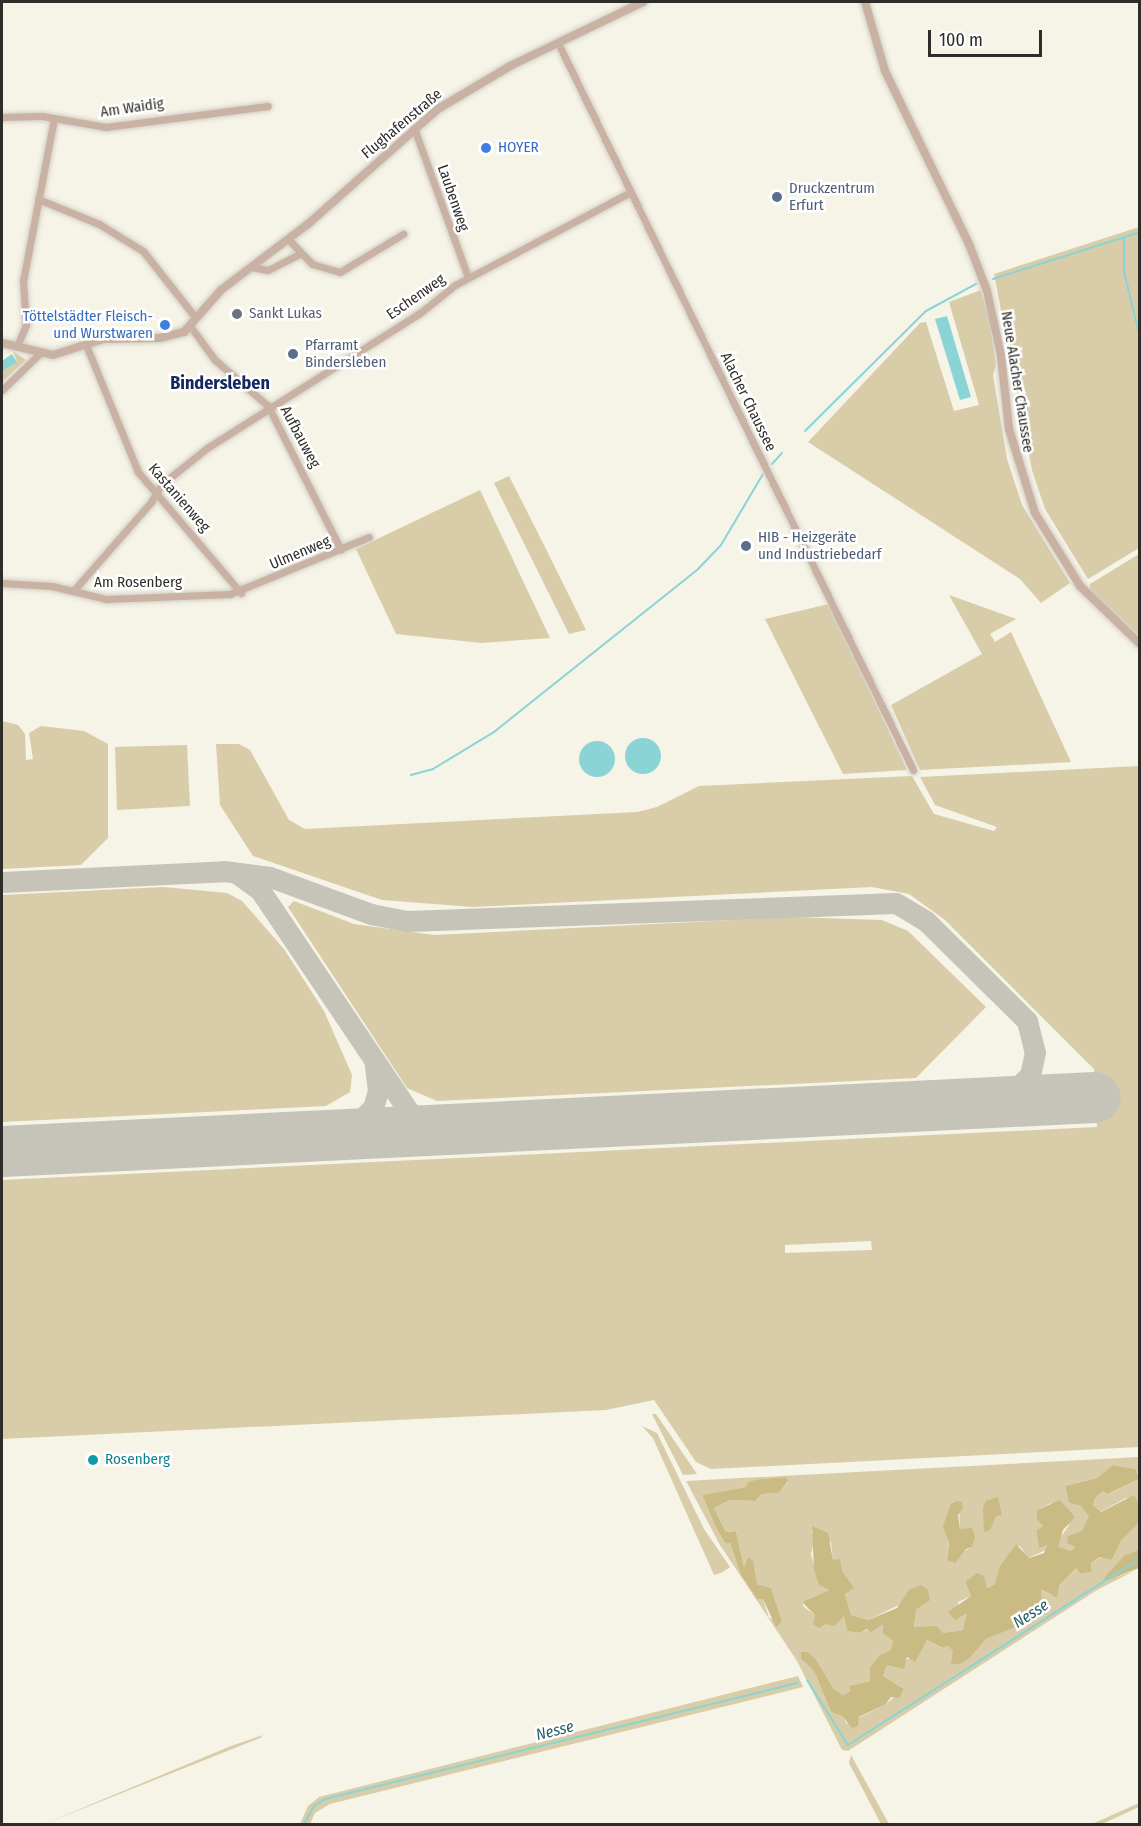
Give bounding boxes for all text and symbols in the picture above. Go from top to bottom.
scale bar [931,18,1045,56]
text: 100 m [939,29,983,51]
street label: Flughafenstraße [358,85,446,163]
street label: Am Waidig [99,95,165,121]
place label: HOYER [498,139,539,157]
marker: HOYER [479,141,493,155]
street label: Laubenweg [433,162,473,234]
place label: Druckzentrum Erfurt [789,179,875,214]
marker: Druckzentrum Erfurt [770,190,784,204]
street label: Eschenweg [383,270,449,324]
place label: Sankt Lukas [249,305,322,323]
place label: Töttelstädter Fleisch- und Wurstwaren [23,307,153,342]
marker: Sankt Lukas [230,307,244,321]
street label: Neue Alacher Chaussee [997,310,1037,454]
marker: Töttelstädter Fleisch- und Wurstwaren [158,318,172,332]
place label: Pfarramt Bindersleben [305,336,386,371]
marker: Pfarramt Bindersleben [286,347,300,361]
street label: Alacher Chaussee [716,350,780,454]
district label: Bindersleben [170,372,270,394]
street label: Aufbauweg [276,403,324,471]
street label: Kastanienweg [144,460,214,536]
place label: HIB - Heizgeräte und Industriebedarf [758,528,881,563]
street label: Ulmenweg [267,532,333,574]
marker: HIB - Heizgeräte und Industriebedarf [739,539,753,553]
street label: Am Rosenberg [94,574,182,592]
place label: Rosenberg [105,1451,170,1469]
marker: Rosenberg [86,1453,100,1467]
water label: Nesse [1010,1596,1052,1632]
water label: Nesse [534,1717,576,1745]

